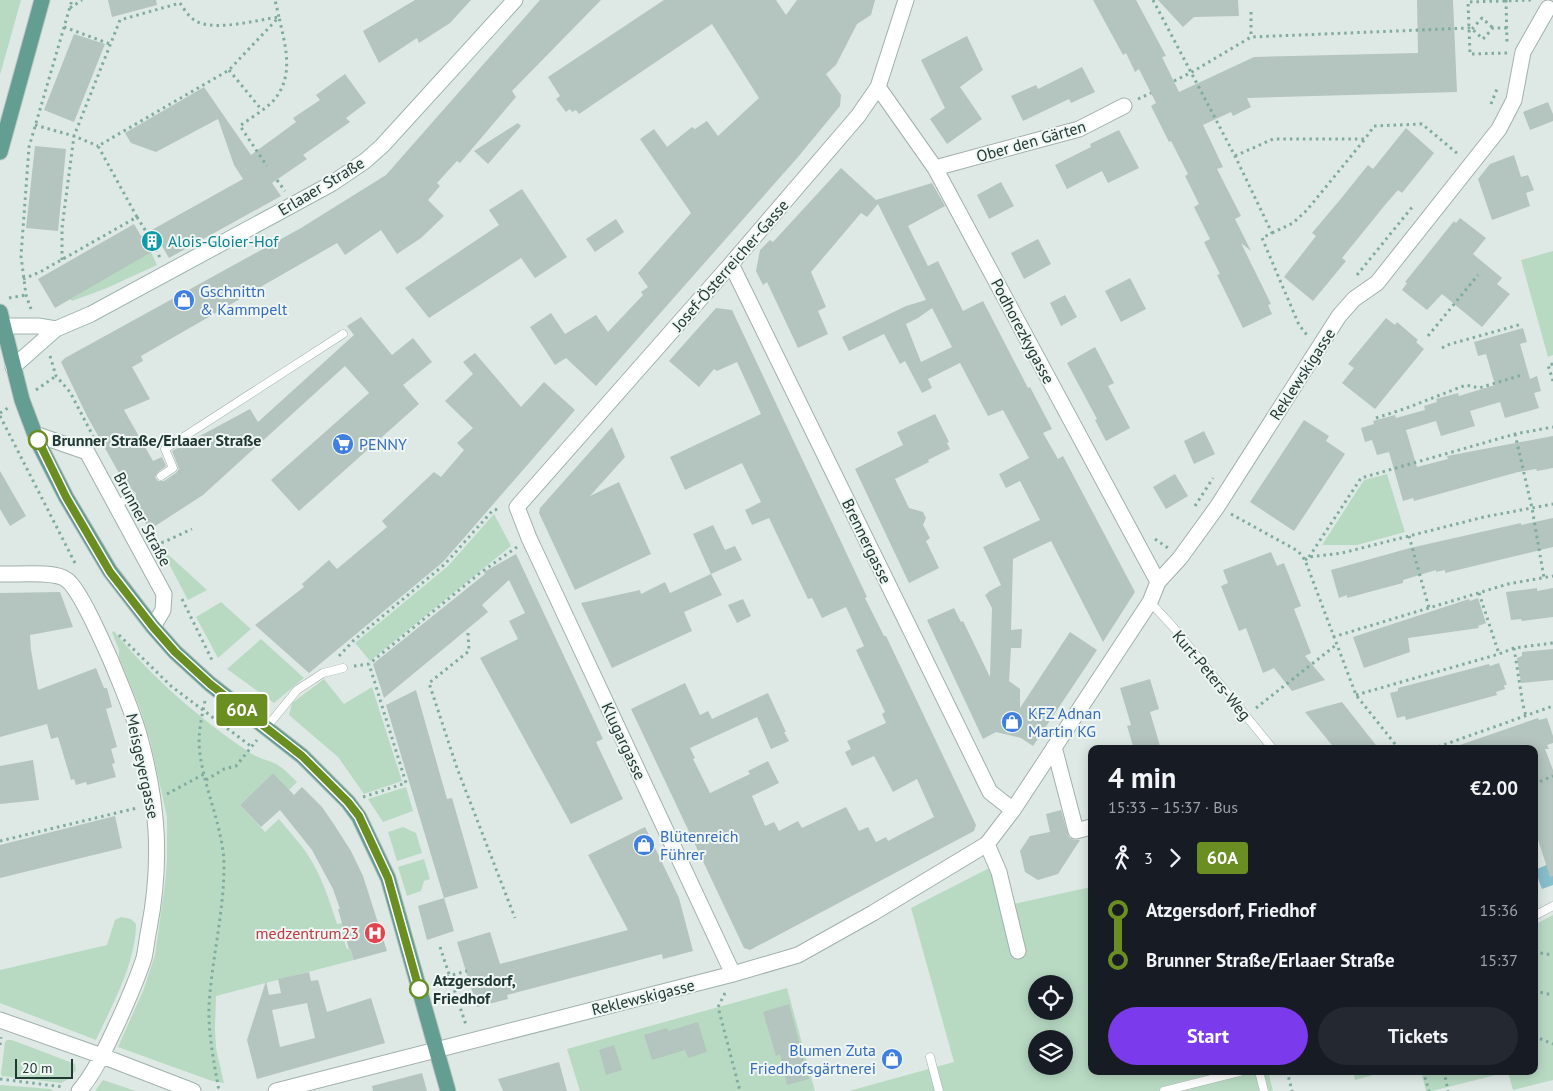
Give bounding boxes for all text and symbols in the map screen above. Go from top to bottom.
street label: Ober den Gärten [974,116,1088,166]
street label: Erlaaer Straße [274,152,368,220]
street label: Josef-Österreicher-Gasse [667,195,793,336]
building icon: Alois-Gloier-Hof [140,229,164,253]
place label: Alois-Gloier-Hof [168,231,279,251]
street label: Podhorezkygasse [987,275,1059,387]
place label: Gschnittn & Kammpelt [200,281,288,319]
shop icon: Gschnittn & Kammpelt [172,288,196,312]
street label: Reklewskigasse [1265,324,1339,424]
marker: Brunner Straße/Erlaaer Straße [28,430,48,450]
place label: Brunner Straße/Erlaaer Straße [52,430,261,450]
supermarket icon: PENNY [331,432,355,456]
place label: PENNY [359,434,407,454]
street label: Brunner Straße [110,469,176,569]
street label: Brennergasse [838,495,896,587]
street label: Kurt-Peters-Weg [1169,626,1255,724]
line badge: 60A [213,694,271,726]
text: 60A [226,698,258,721]
street label: Klugargasse [597,699,651,783]
place label: KFZ Adnan Martin KG [1028,703,1101,741]
shop icon: KFZ Adnan Martin KG [1000,710,1024,734]
street label: Meisgeyergasse [122,712,164,820]
text: 4 min [1108,759,1176,796]
text: €2.00 [1470,776,1518,800]
text: 15:33 – 15:37 · Bus [1108,797,1238,817]
place label: Blütenreich Führer [660,826,739,864]
shop icon: Blütenreich Führer [632,833,656,857]
icon: walk [1108,844,1136,872]
icon: forward [1161,844,1189,872]
text: 60A [1207,846,1238,869]
text: 3 [1144,848,1153,868]
text: Atzgersdorf, Friedhof [1146,898,1316,922]
text: 15:36 [1480,900,1518,920]
hospital icon: medzentrum23 [363,921,387,945]
place label: medzentrum23 [256,923,359,943]
text: Brunner Straße/Erlaaer Straße [1146,948,1395,972]
text: 15:37 [1480,950,1518,970]
place label: Atzgersdorf, Friedhof [433,970,516,1008]
street label: Reklewskigasse [589,975,697,1019]
map controls [1028,975,1073,1075]
button: locate [1028,975,1073,1020]
marker: Atzgersdorf, Friedhof [409,979,429,999]
button: Start [1108,1007,1308,1065]
button: Tickets [1318,1007,1518,1065]
button: layers [1028,1030,1073,1075]
place label: Blumen Zuta Friedhofsgärtnerei [750,1040,876,1078]
shop icon: Blumen Zuta Friedhofsgärtnerei [880,1047,904,1071]
scale bar [15,1056,72,1079]
text: 20 m [22,1059,52,1077]

